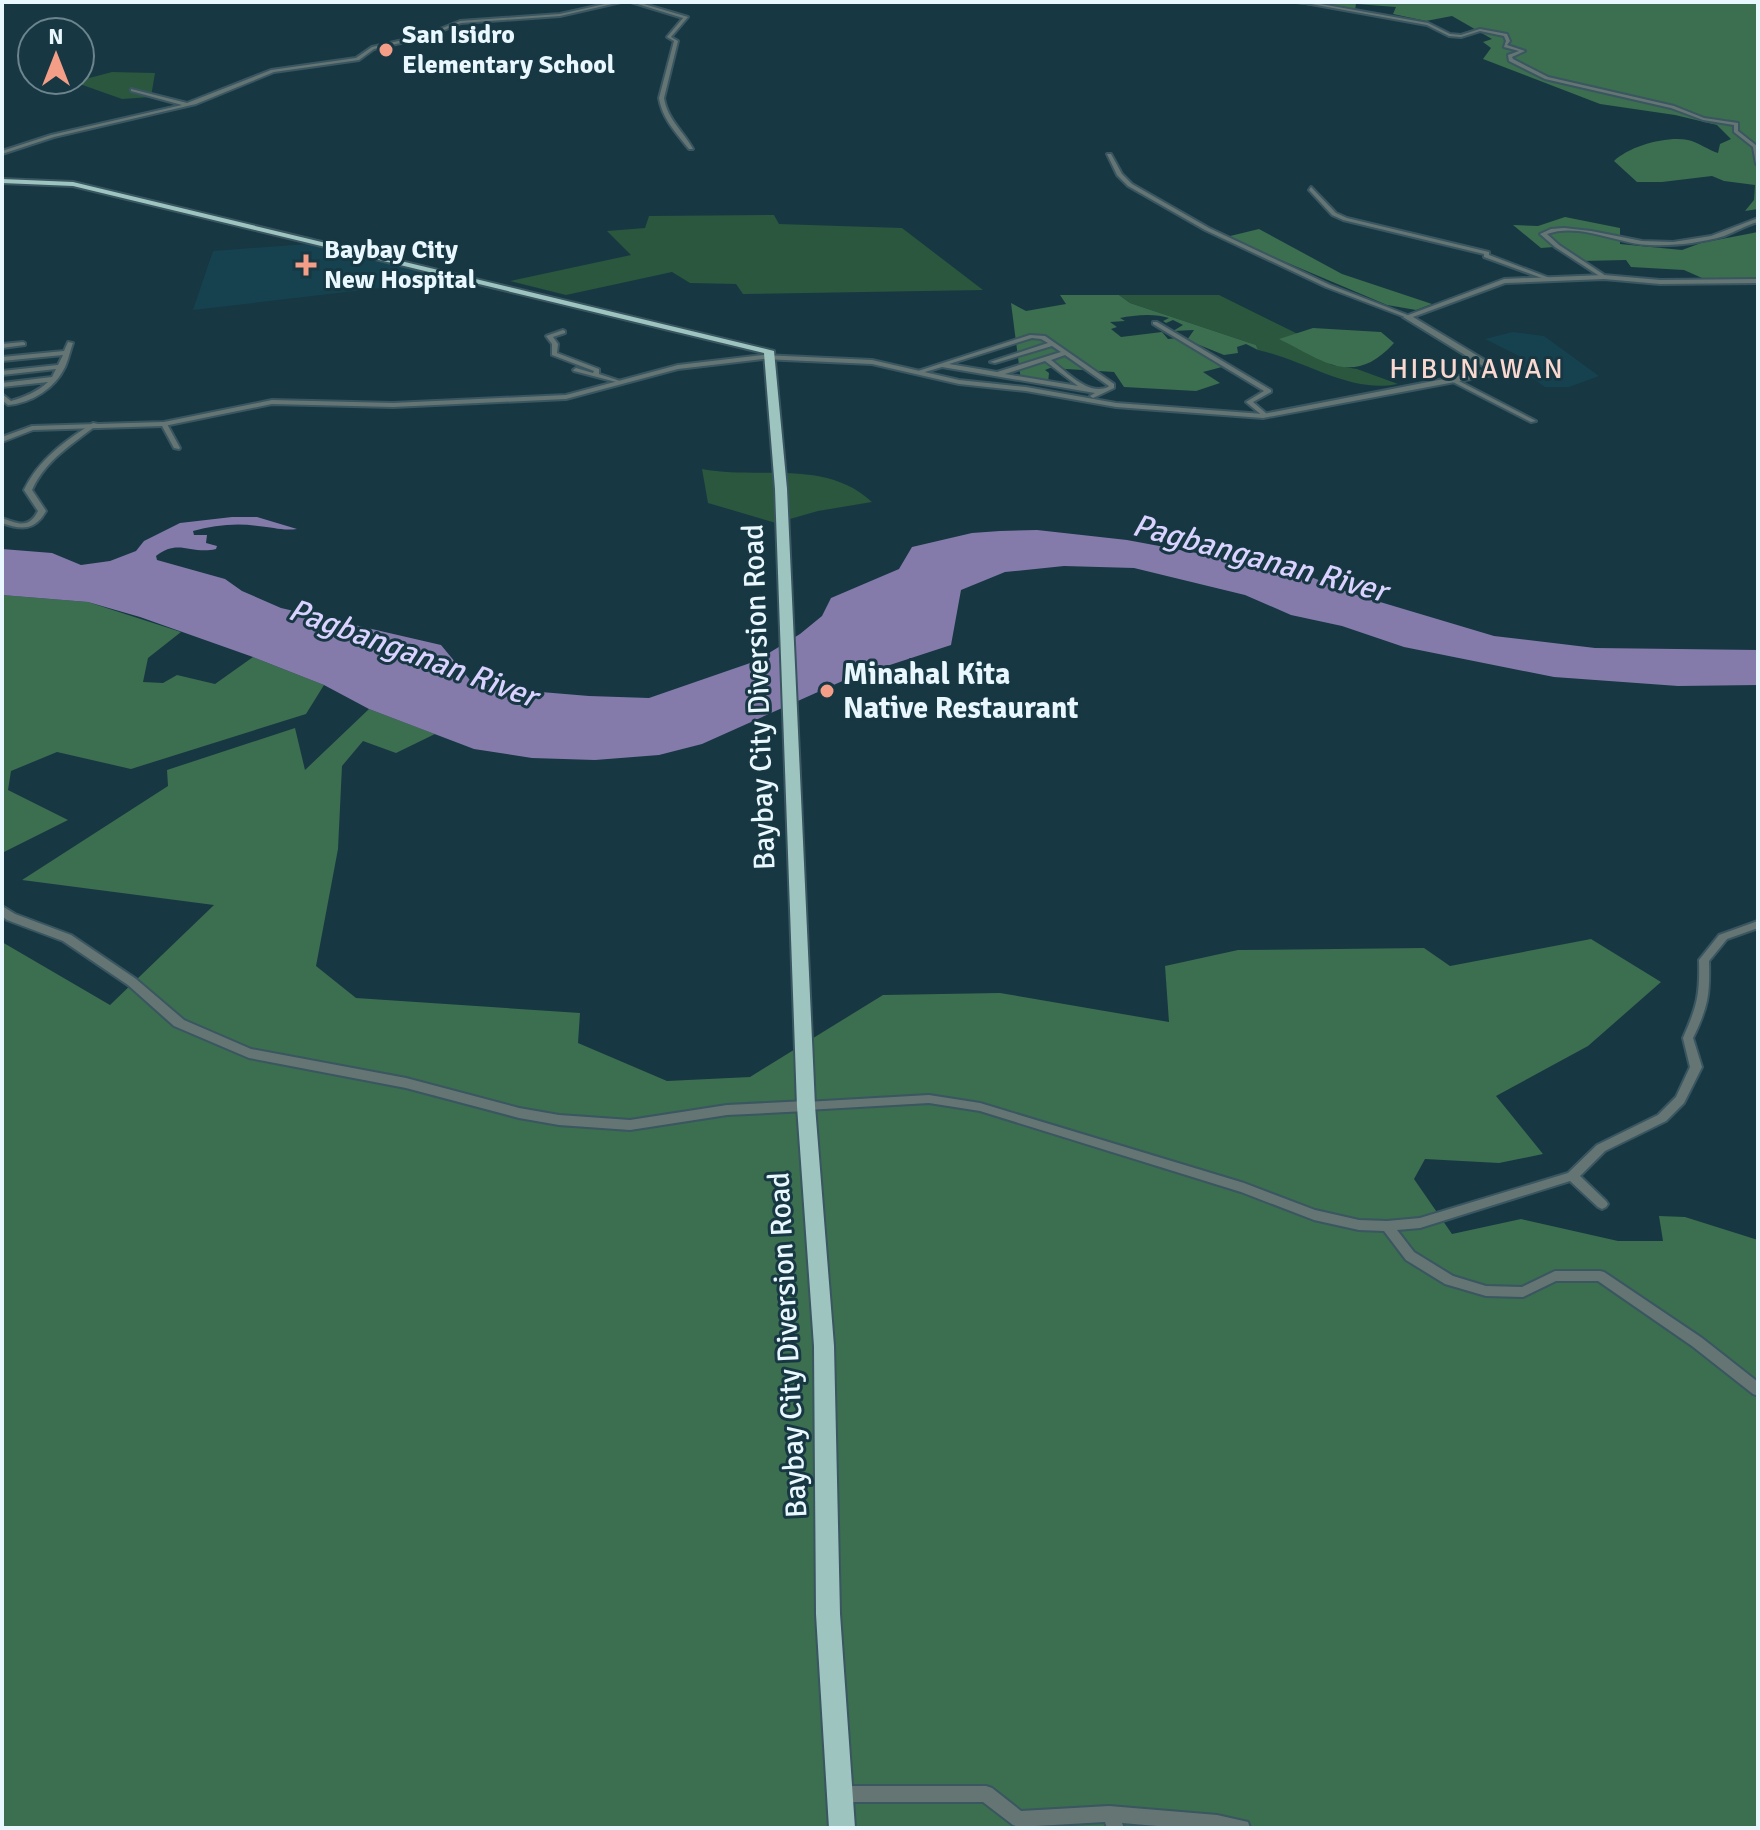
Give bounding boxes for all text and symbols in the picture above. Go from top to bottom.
north arrow [16,16,96,96]
place label: San Isidro Elementary School [402,19,615,81]
text: N [48,23,64,50]
marker: San Isidro Elementary School [377,41,395,59]
place label: Baybay City New Hospital [324,234,476,296]
marker: Baybay City New Hospital [295,254,317,276]
district label: HIBUNAWAN [1389,352,1565,386]
water label: Pagbanganan River [1129,505,1396,612]
street label: Baybay City Diversion Road [734,523,784,871]
water label: Pagbanganan River [283,590,547,718]
place label: Minahal Kita Native Restaurant [843,656,1079,727]
marker: Minahal Kita Native Restaurant [818,682,836,700]
street label: Baybay City Diversion Road [760,1171,816,1519]

